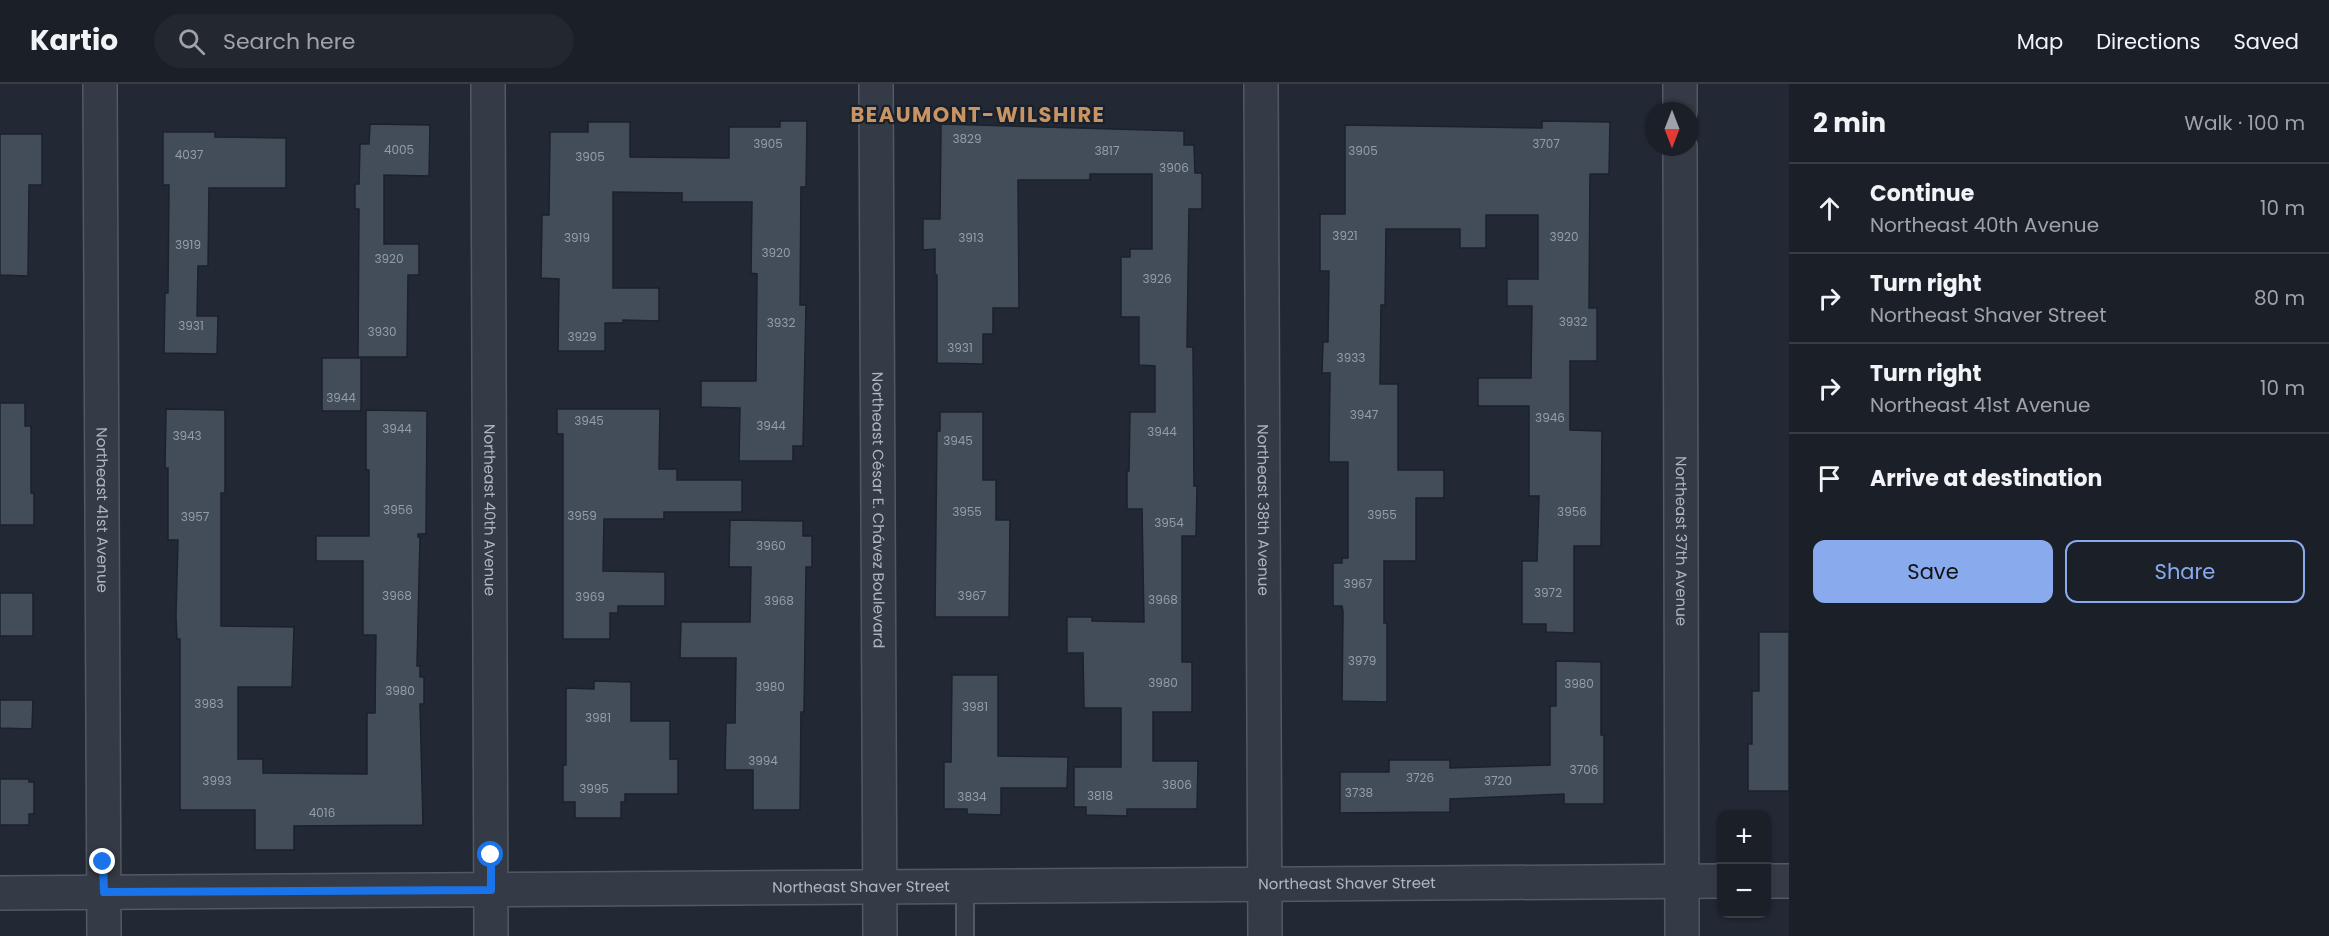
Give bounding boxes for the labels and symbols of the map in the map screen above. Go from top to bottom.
district label: BEAUMONT-WILSHIRE [851,100,1105,129]
north arrow [1645,102,1699,156]
house number: 3829 [952,130,982,147]
house number: 3905 [753,135,783,152]
house number: 3707 [1532,135,1560,152]
house number: 4005 [384,141,414,158]
house number: 3817 [1094,142,1120,159]
house number: 3905 [1348,142,1378,159]
house number: 4037 [175,146,204,163]
house number: 3905 [575,148,605,165]
house number: 3906 [1159,159,1189,176]
house number: 3921 [1332,227,1358,244]
house number: 3920 [1549,228,1579,245]
house number: 3919 [564,229,590,246]
house number: 3913 [958,229,984,246]
house number: 3919 [175,236,201,253]
house number: 3920 [761,244,791,261]
house number: 3920 [374,250,404,267]
house number: 3926 [1142,270,1172,287]
house number: 3932 [1559,313,1587,330]
house number: 3932 [767,314,795,331]
house number: 3931 [178,317,204,334]
house number: 3930 [367,323,397,340]
house number: 3929 [567,328,597,345]
house number: 3931 [947,339,973,356]
house number: 3933 [1337,349,1365,366]
street label: Northeast César E. Chávez Boulevard [867,372,890,648]
house number: 3944 [326,389,356,406]
house number: 3947 [1350,406,1379,423]
house number: 3946 [1535,409,1565,426]
house number: 3945 [574,412,604,429]
house number: 3944 [756,417,786,434]
house number: 3944 [382,420,412,437]
house number: 3944 [1147,423,1177,440]
street label: Northeast 40th Avenue [479,424,501,596]
street label: Northeast 38th Avenue [1253,424,1274,596]
street label: Northeast 41st Avenue [92,427,113,593]
house number: 3943 [172,427,202,444]
house number: 3945 [943,432,973,449]
street label: Northeast 37th Avenue [1671,456,1692,626]
house number: 3956 [383,501,413,518]
house number: 3955 [952,503,982,520]
house number: 3956 [1557,503,1587,520]
house number: 3955 [1367,506,1397,523]
house number: 3959 [567,507,597,524]
house number: 3957 [181,508,210,525]
house number: 3954 [1154,514,1184,531]
house number: 3960 [756,537,786,554]
house number: 3967 [1344,575,1373,592]
house number: 3972 [1534,584,1562,601]
house number: 3968 [382,587,412,604]
house number: 3967 [958,587,987,604]
house number: 3969 [575,588,605,605]
house number: 3968 [1148,591,1178,608]
house number: 3968 [764,592,794,609]
house number: 3979 [1348,652,1376,669]
house number: 3980 [1148,674,1178,691]
house number: 3980 [1564,675,1594,692]
house number: 3980 [755,678,785,695]
house number: 3980 [385,682,415,699]
house number: 3983 [194,695,224,712]
house number: 3981 [962,698,988,715]
house number: 3981 [585,709,611,726]
house number: 3994 [748,752,778,769]
house number: 3706 [1570,761,1598,778]
house number: 3726 [1406,769,1434,786]
house number: 3993 [202,772,232,789]
house number: 3720 [1484,772,1512,789]
house number: 3806 [1162,776,1192,793]
house number: 3995 [579,780,609,797]
house number: 3738 [1345,784,1373,801]
house number: 3818 [1087,787,1113,804]
house number: 3834 [957,788,987,805]
house number: 4016 [309,804,335,821]
route start [477,841,503,867]
route end [89,848,115,874]
street label: Northeast Shaver Street [1258,872,1436,894]
street label: Northeast Shaver Street [772,875,950,898]

